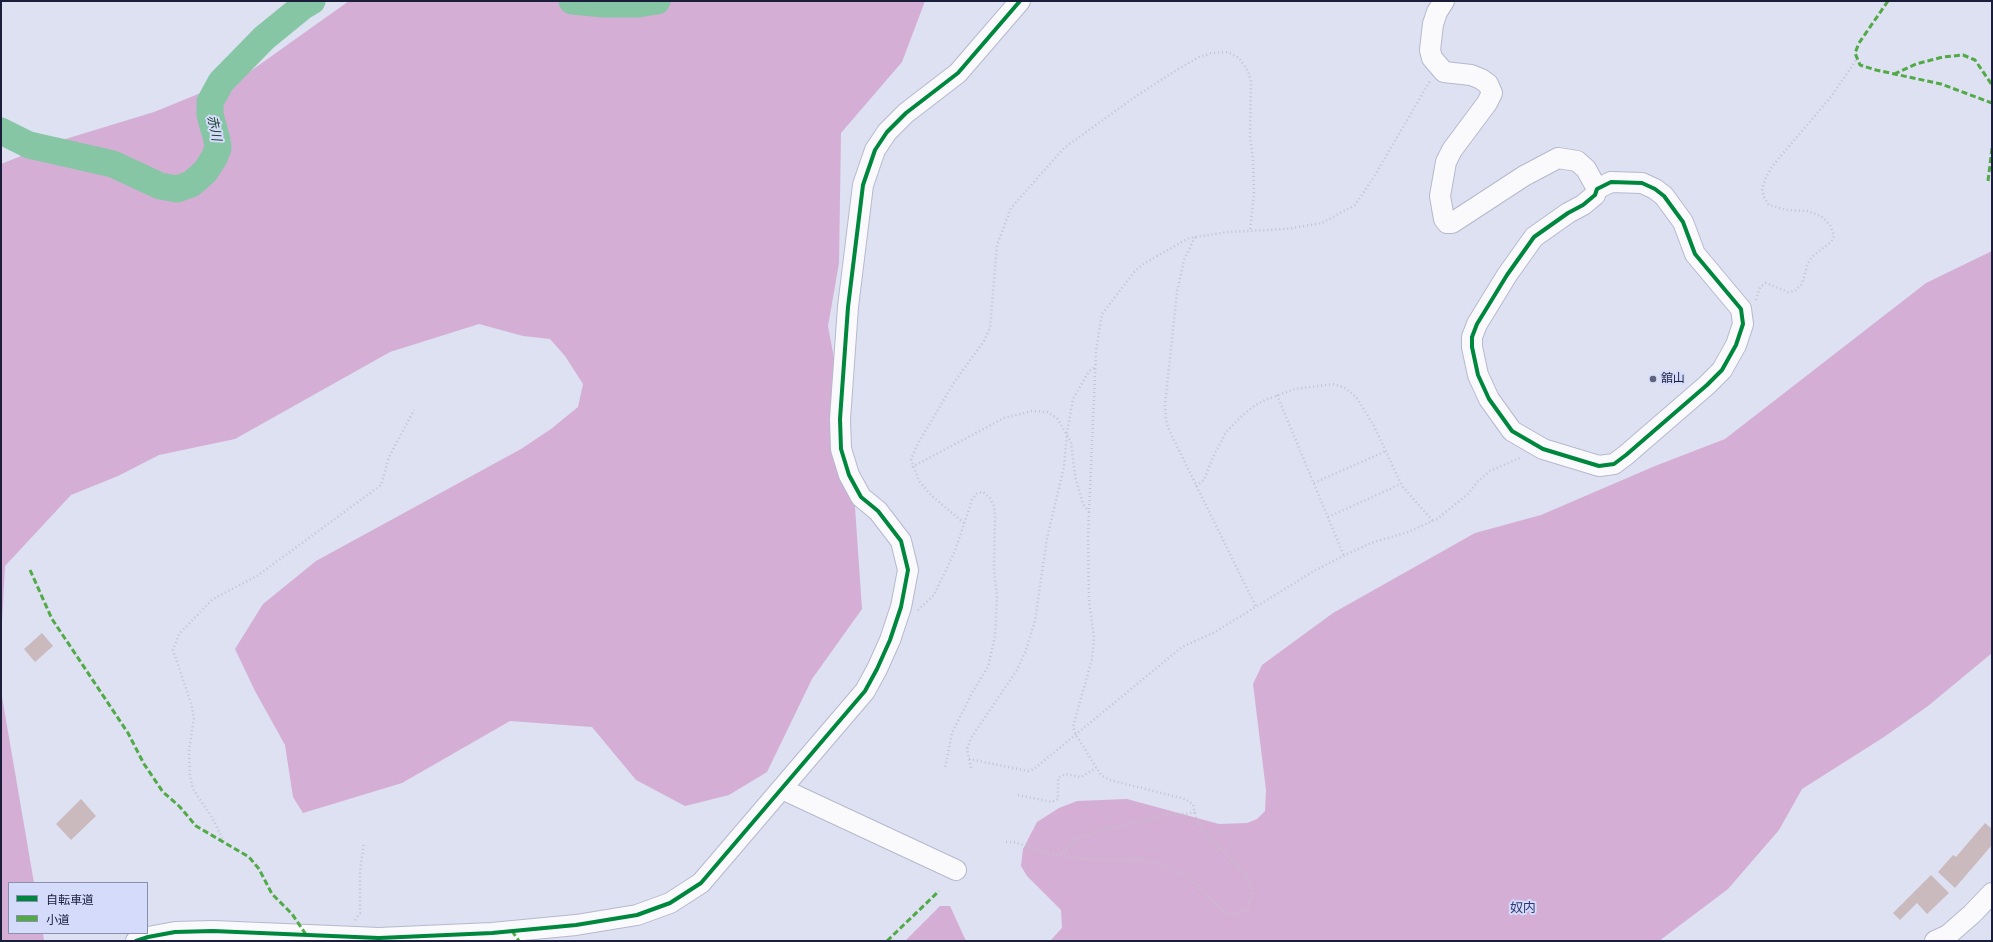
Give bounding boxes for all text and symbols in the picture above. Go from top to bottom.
water label: 赤川 [204,114,224,142]
place label: 舘山 [1661,372,1685,386]
marker: 舘山 [1648,374,1658,384]
legend [8,882,148,934]
text: 自転車道 [46,892,94,907]
district label: 奴内 [1510,900,1536,916]
text: 小道 [46,912,70,927]

